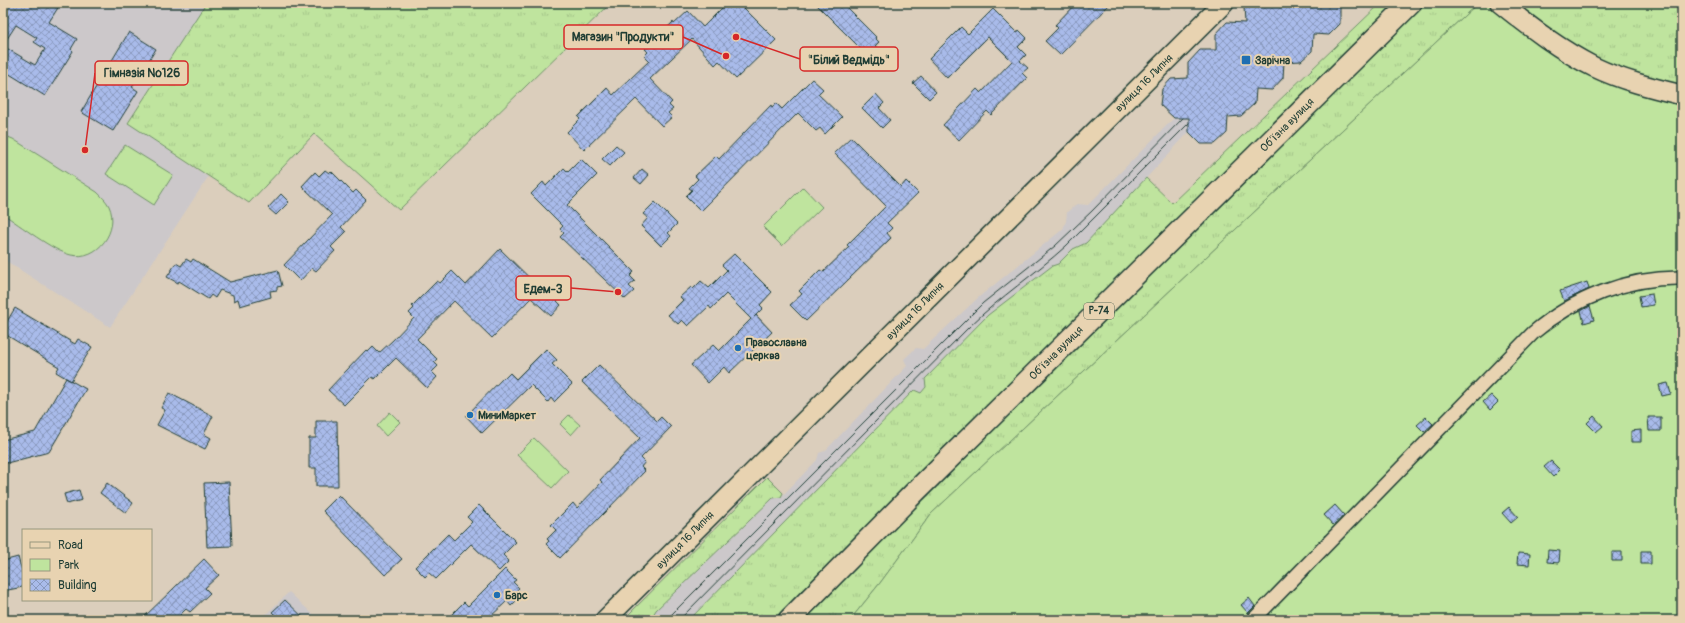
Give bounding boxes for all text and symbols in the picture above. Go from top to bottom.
callout: Магазин "Продукти" [564,25,683,49]
text: Магазин "Продукти" [572,30,674,45]
callout: "Білий Ведмідь" [800,47,898,71]
street label: вулиця 16 Липня [1113,52,1175,114]
text: "Білий Ведмідь" [808,53,890,68]
marker: Зарічна [1240,54,1252,66]
place label: Зарічна [1255,54,1290,67]
callout: Гімназія №126 [95,61,188,85]
text: Гімназія №126 [104,66,180,81]
street label: Обʼїзна вулиця [1257,95,1317,155]
callout: Едем-3 [516,276,571,300]
street label: вулиця 16 Липня [884,280,946,342]
text: Едем-3 [523,282,563,297]
road number: Р-74 [1084,303,1114,319]
street label: Обʼїзна вулиця [1026,323,1086,383]
place label: Православна церква [746,336,807,362]
marker: Православна церква [733,343,743,353]
place label: МиниМаркет [478,409,537,422]
marker: МиниМаркет [465,410,475,420]
street label: вулиця 16 Липня [654,509,716,571]
legend [22,529,152,601]
text: Road [58,538,83,553]
text: Park [58,558,79,573]
text: Building [58,578,97,593]
place label: Барс [505,589,528,602]
marker: Барс [492,590,502,600]

